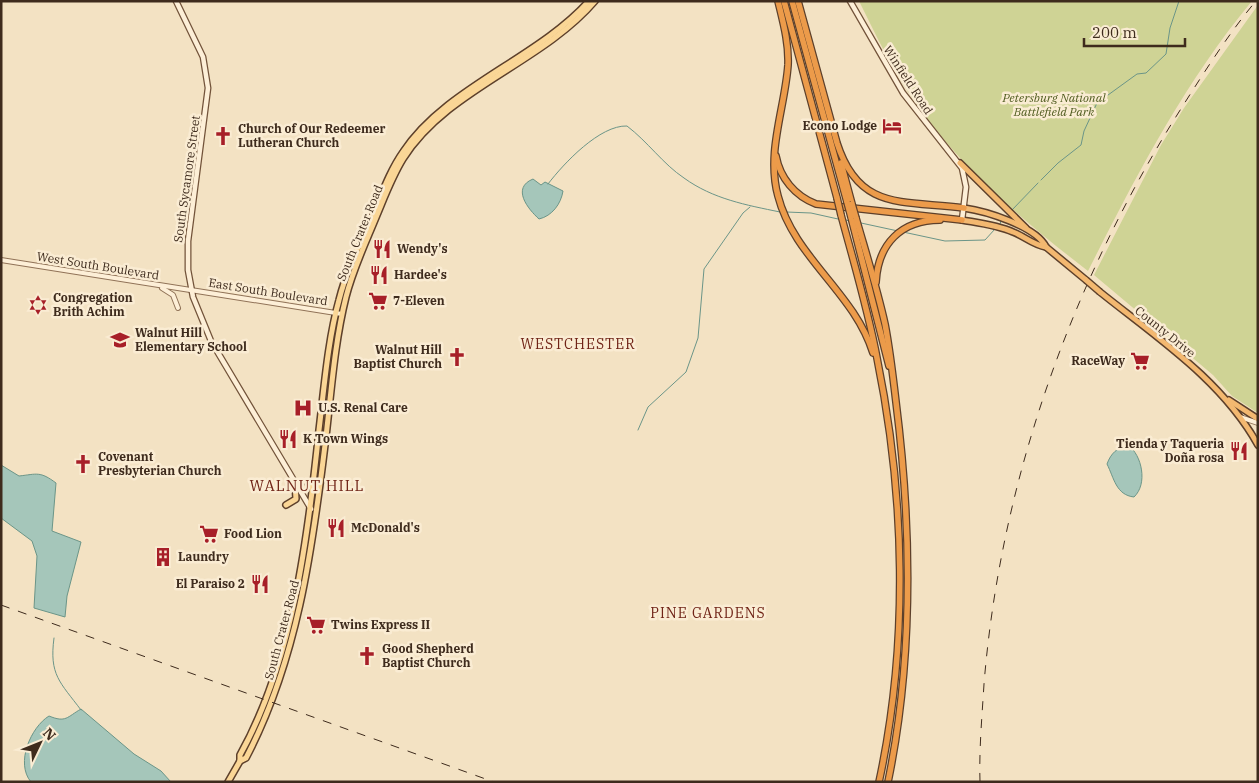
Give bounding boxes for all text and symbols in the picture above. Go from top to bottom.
scale bar [1084,15,1185,47]
text: 200 m [1092,23,1137,42]
street label: Winfield Road [881,42,936,117]
park label: Petersburg National Battlefield Park [1001,90,1106,119]
street label: South Sycamore Street [170,114,203,243]
hotel icon: Econo Lodge [881,115,903,137]
place label: Econo Lodge [803,118,877,133]
place label: Church of Our Redeemer Lutheran Church [238,121,385,150]
church icon: Church of Our Redeemer Lutheran Church [212,125,234,147]
street label: South Crater Road [333,182,386,283]
restaurant icon: Wendy's [371,238,393,260]
place label: Wendy's [397,241,447,256]
street label: West South Boulevard [36,248,160,283]
restaurant icon: Hardee's [368,264,390,286]
place label: Hardee's [394,267,447,282]
street label: East South Boulevard [207,275,329,308]
place label: Congregation Brith Achim [53,290,133,319]
supermarket icon: 7-Eleven [367,290,389,312]
place label: 7-Eleven [393,293,445,308]
synagogue icon: Congregation Brith Achim [27,294,49,316]
street label: County Drive [1132,303,1198,360]
place label: Walnut Hill Elementary School [135,325,247,354]
school or university icon: Walnut Hill Elementary School [109,329,131,351]
district label: WESTCHESTER [520,335,636,353]
place label: Walnut Hill Baptist Church [354,342,442,371]
church icon: Walnut Hill Baptist Church [446,346,468,368]
supermarket icon: RaceWay [1129,350,1151,372]
place label: RaceWay [1071,353,1125,368]
hospital icon: U.S. Renal Care [292,397,314,419]
place label: U.S. Renal Care [318,400,408,415]
restaurant icon: K Town Wings [277,428,299,450]
place label: K Town Wings [303,431,388,446]
place label: Tienda y Taqueria Doña rosa [1116,436,1224,465]
restaurant icon: Tienda y Taqueria Doña rosa [1228,440,1250,462]
place label: Covenant Presbyterian Church [98,449,222,478]
church icon: Covenant Presbyterian Church [72,453,94,475]
district label: WALNUT HILL [250,476,364,495]
restaurant icon: McDonald's [325,517,347,539]
place label: McDonald's [351,520,420,535]
supermarket icon: Food Lion [198,523,220,545]
place label: Food Lion [224,526,282,541]
building icon: Laundry [152,546,174,568]
place label: Laundry [178,549,229,564]
restaurant icon: El Paraiso 2 [249,573,271,595]
place label: El Paraiso 2 [176,576,245,591]
street label: South Crater Road [261,578,302,681]
district label: PINE GARDENS [650,604,766,622]
supermarket icon: Twins Express II [305,614,327,636]
place label: Twins Express II [331,617,431,632]
place label: Good Shepherd Baptist Church [382,641,474,670]
church icon: Good Shepherd Baptist Church [356,645,378,667]
north arrow [15,718,65,768]
text: N [39,724,60,744]

